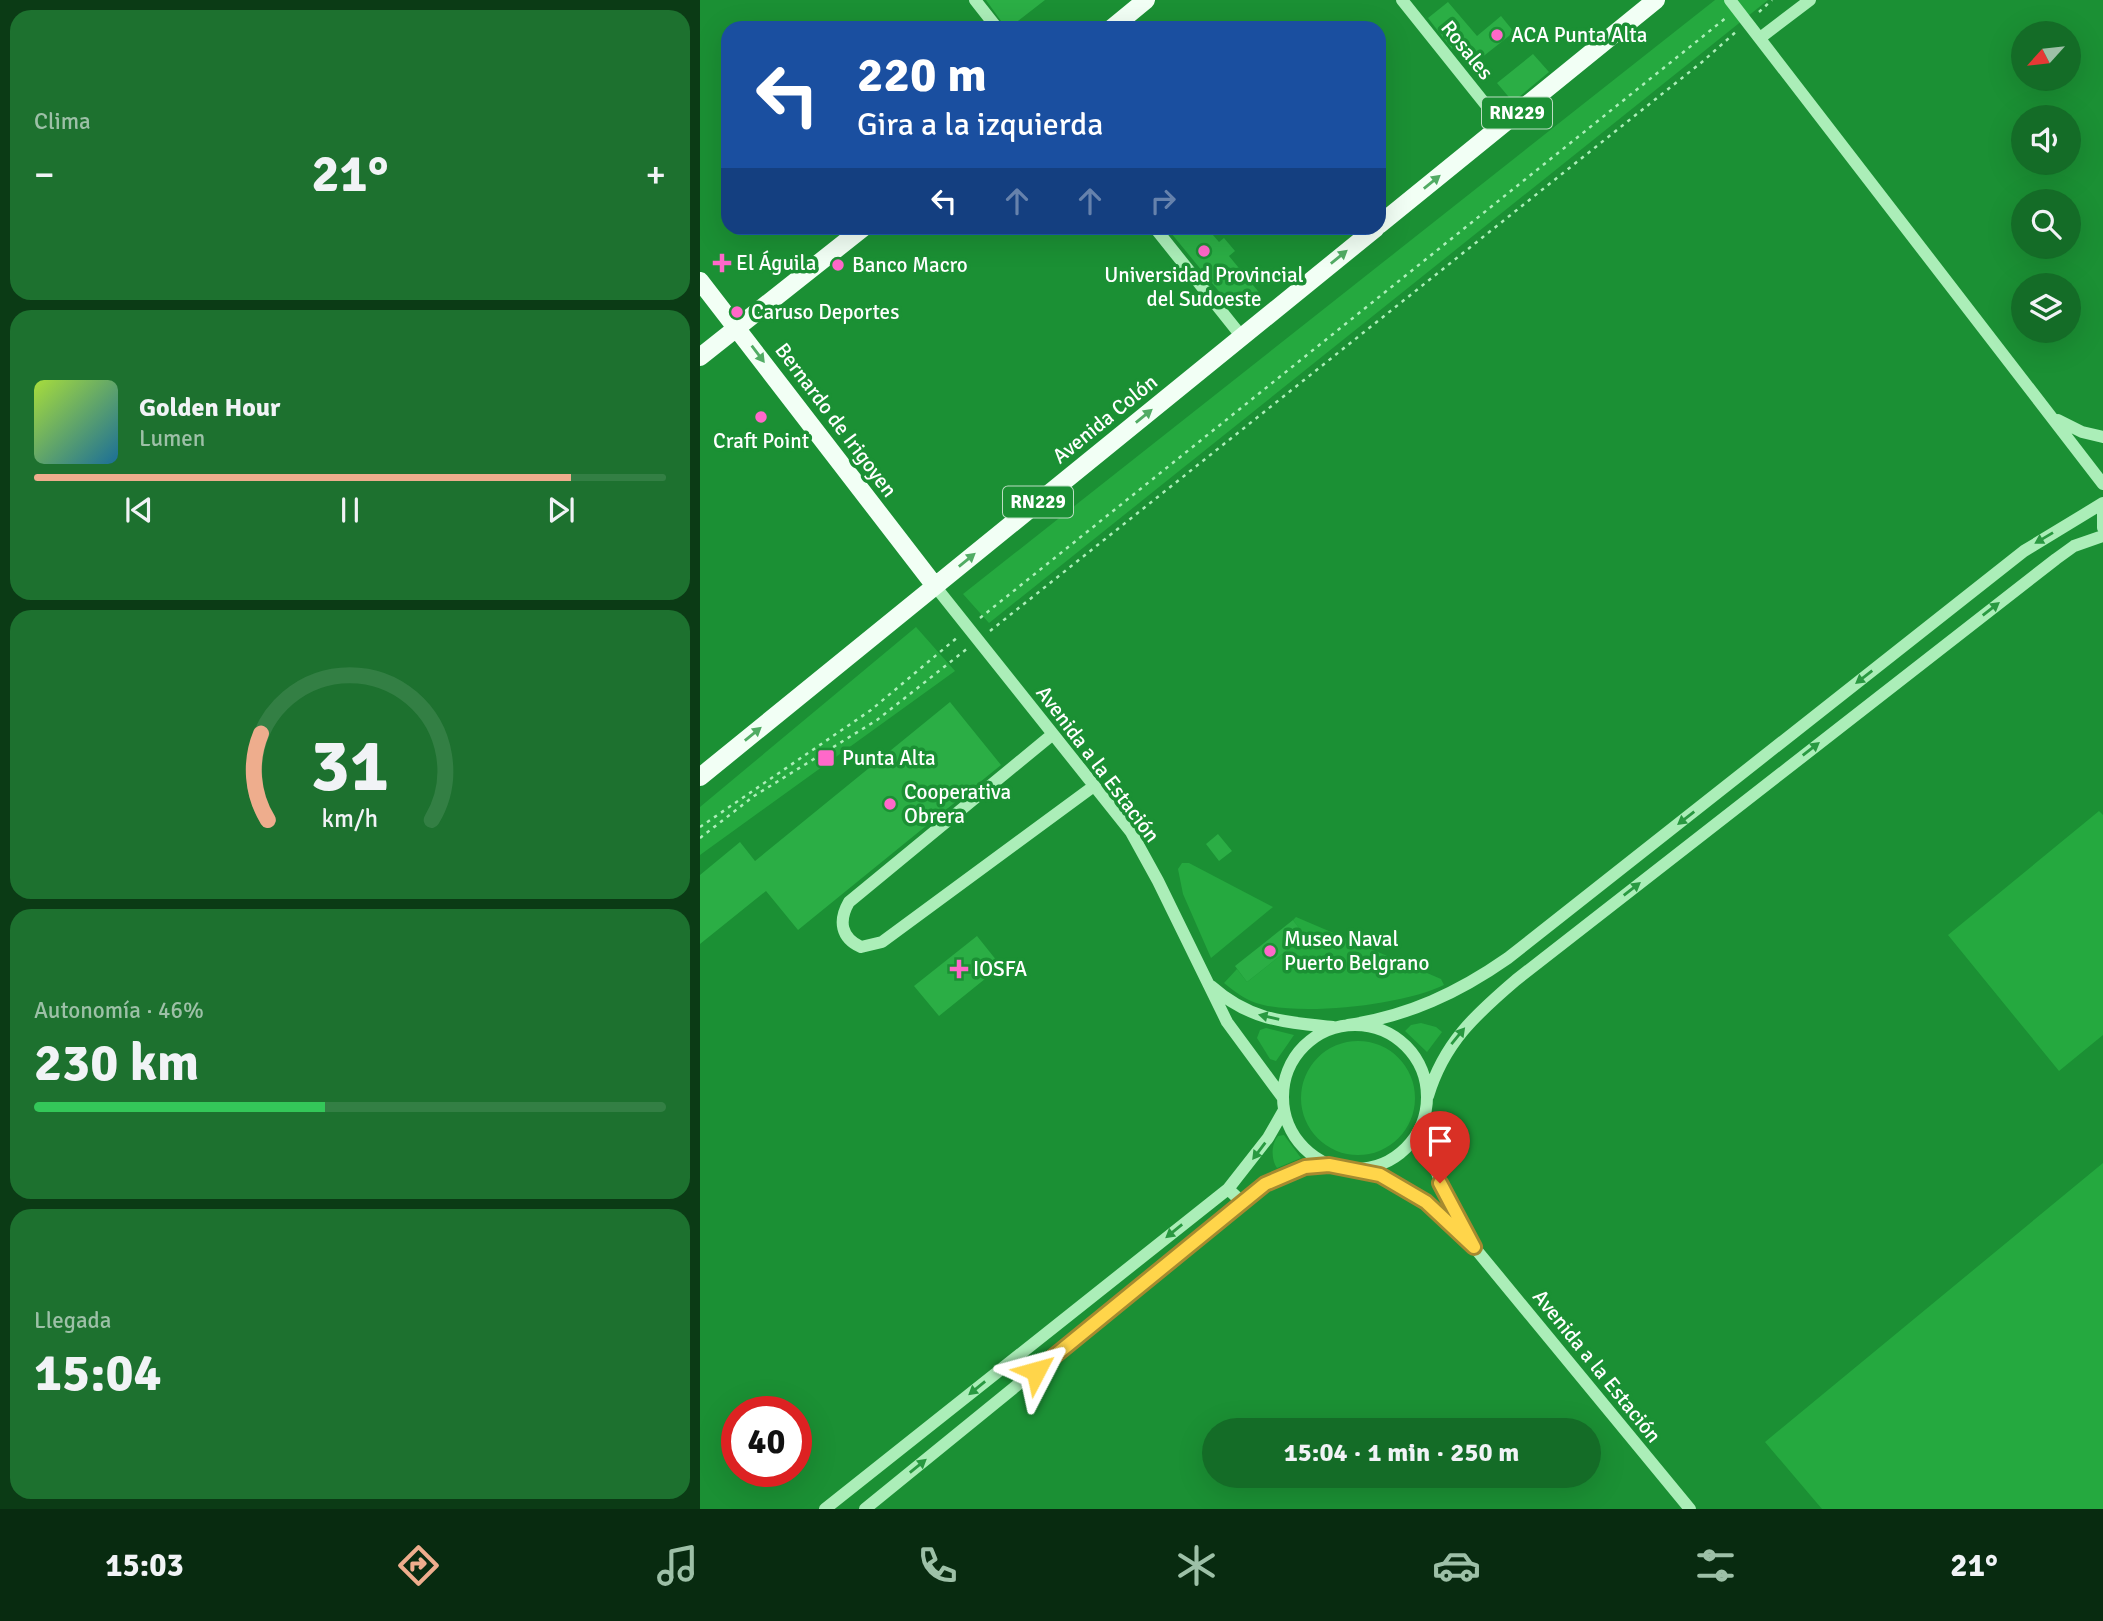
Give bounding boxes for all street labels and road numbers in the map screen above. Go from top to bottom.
street label: Rosales [1435,15,1499,85]
road number: RN229 [1482,97,1552,128]
street label: Bernardo de Irigoyen [769,338,903,502]
street label: Avenida Colón [1047,369,1163,469]
road number: RN229 [1003,486,1073,517]
street label: Avenida a la Estación [1031,680,1165,848]
street label: Avenida a la Estación [1527,1284,1667,1448]

